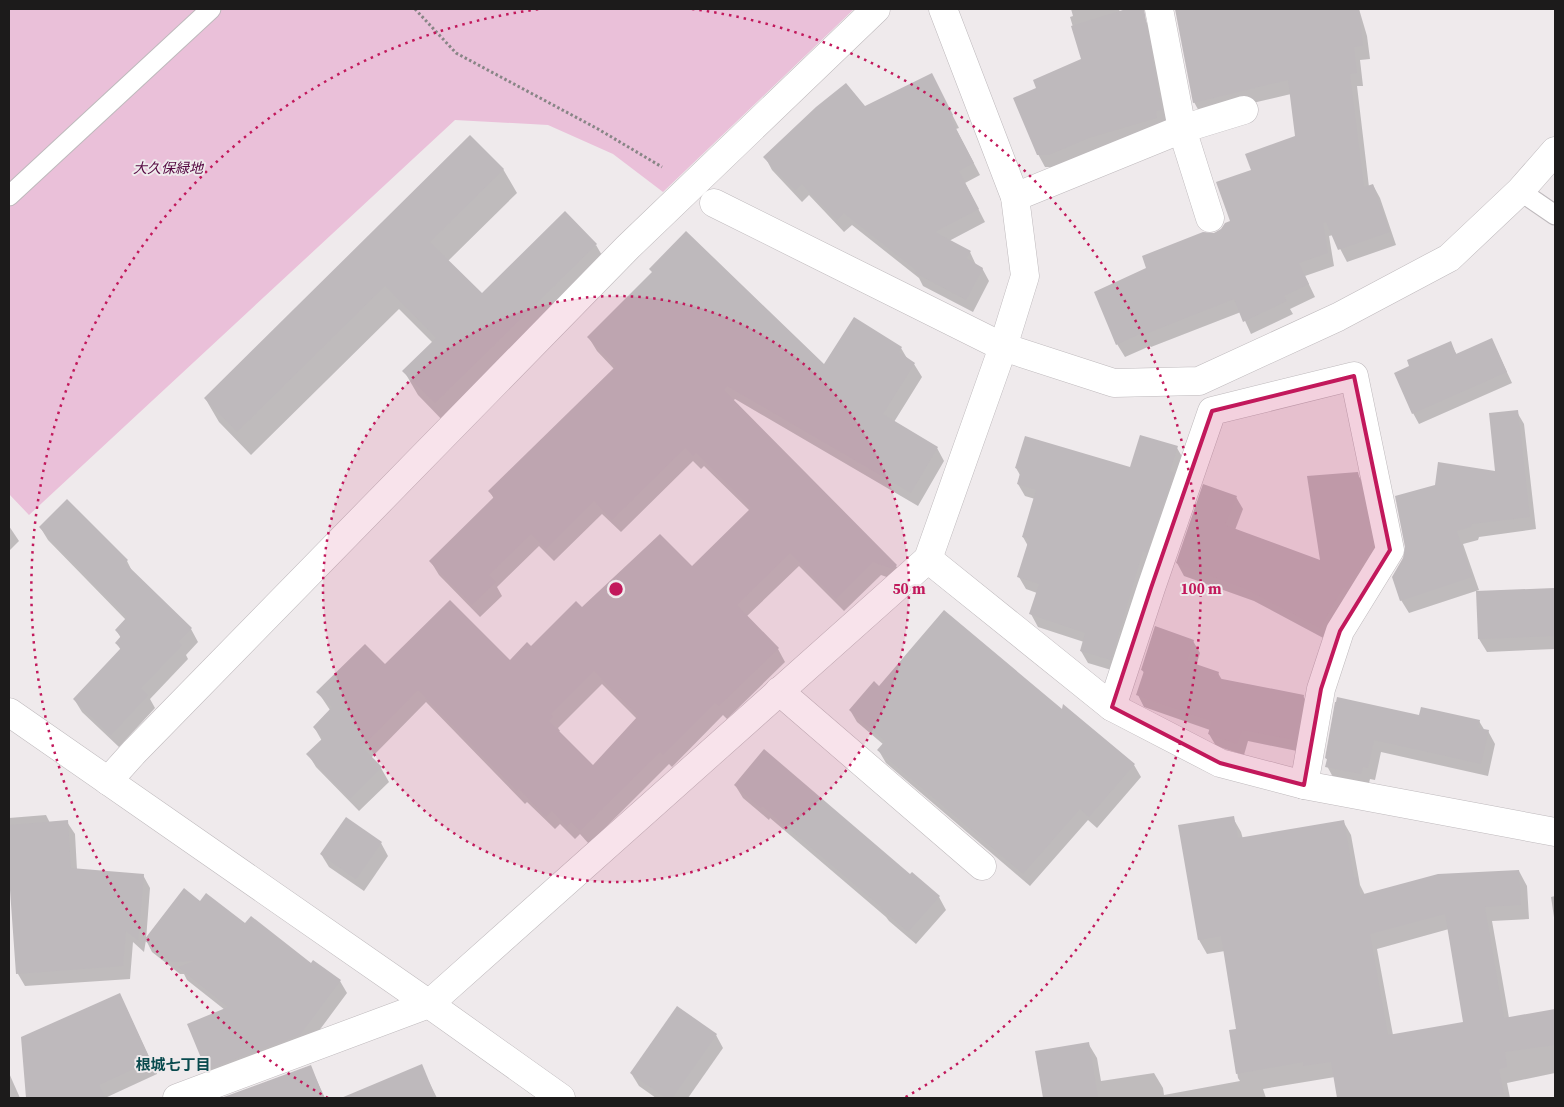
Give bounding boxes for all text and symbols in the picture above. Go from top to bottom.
park label: 大久保緑地 [133,158,205,178]
text: 50 m [892,578,926,599]
text: 100 m [1180,578,1222,599]
centre of rings [607,580,625,598]
district label: 根城七丁目 [135,1054,211,1075]

